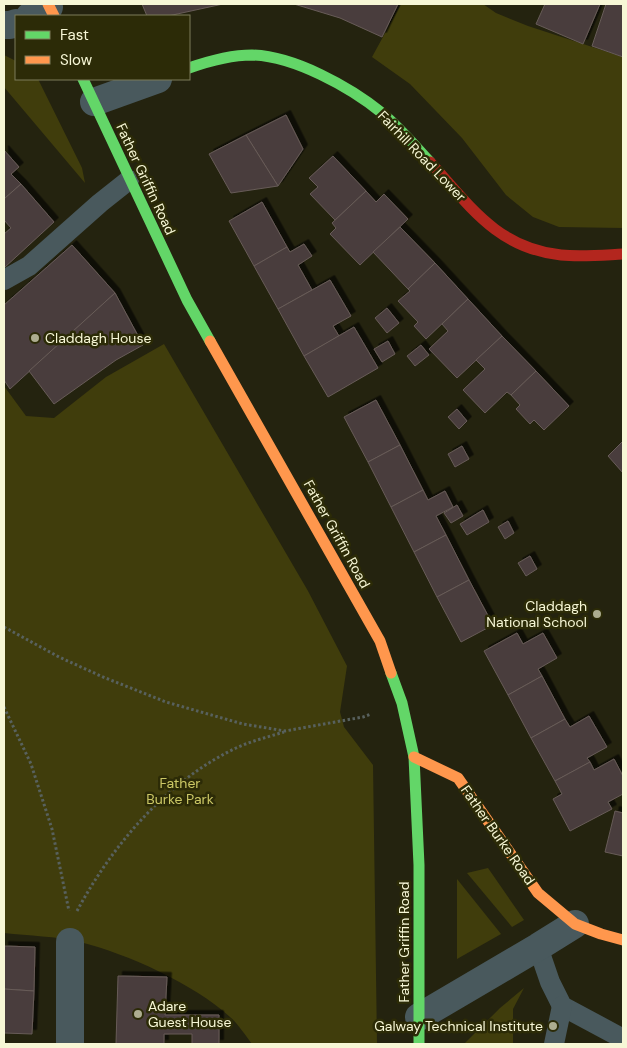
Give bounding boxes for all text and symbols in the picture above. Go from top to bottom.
legend [15,15,190,80]
text: Fast [60,25,89,45]
text: Slow [60,50,93,70]
street label: Fairhill Road Lower [374,107,470,205]
street label: Father Griffin Road [112,120,180,238]
place label: Claddagh House [45,329,151,347]
marker: Claddagh House [29,332,41,344]
street label: Father Griffin Road [300,477,374,591]
place label: Claddagh National School [486,597,587,631]
marker: Claddagh National School [591,608,603,620]
park label: Father Burke Park [146,774,214,808]
street label: Father Burke Road [457,782,539,888]
street label: Father Griffin Road [395,882,413,1002]
place label: Adare Guest House [148,997,231,1031]
marker: Adare Guest House [132,1008,144,1020]
place label: Galway Technical Institute [374,1017,543,1035]
marker: Galway Technical Institute [547,1020,559,1032]

